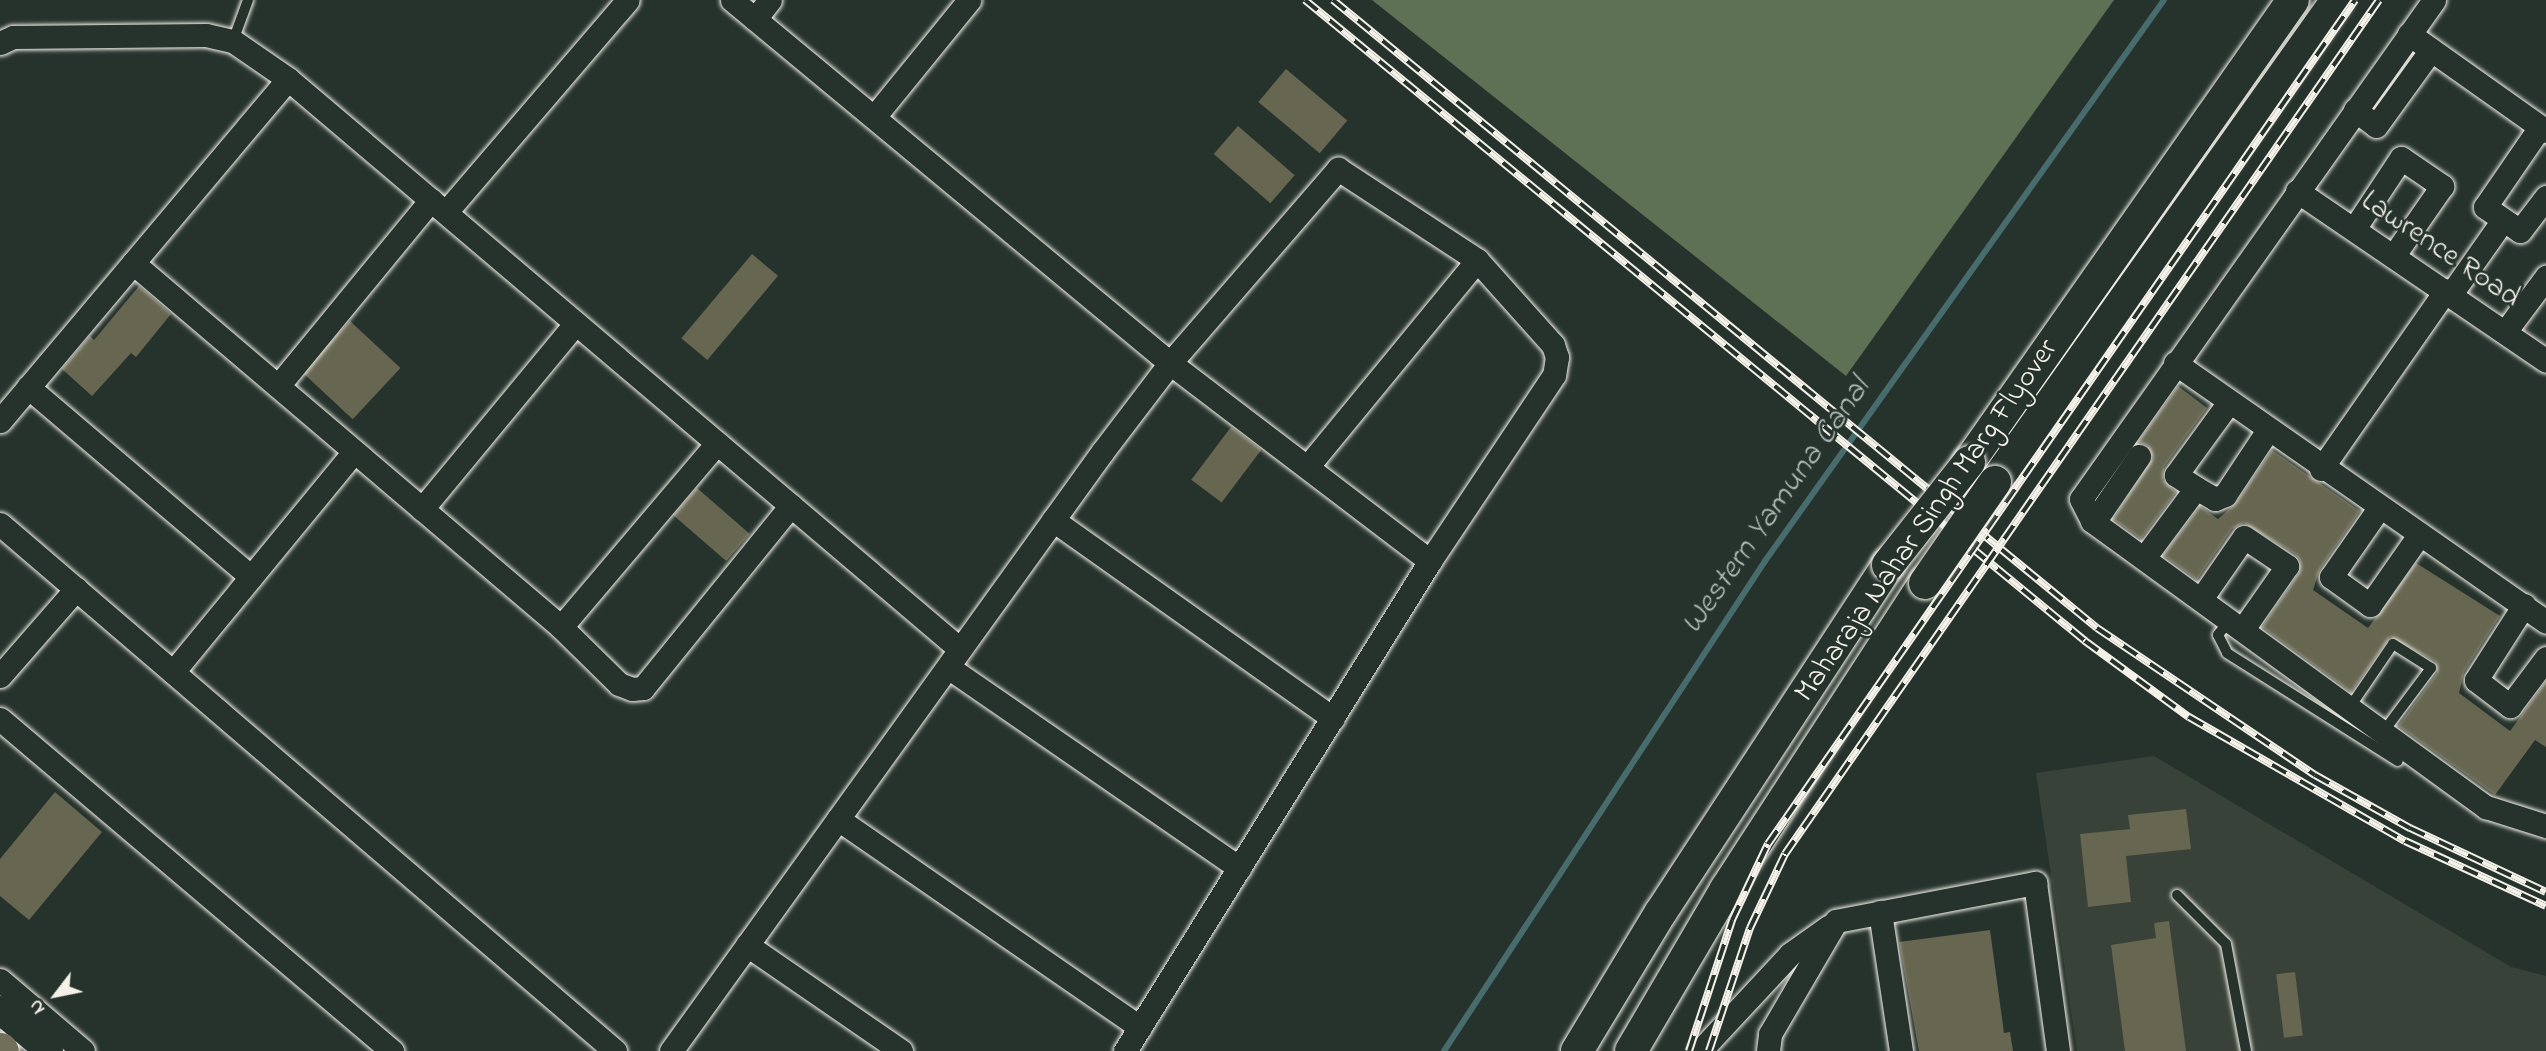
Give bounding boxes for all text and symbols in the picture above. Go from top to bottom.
street label: Lawrence Road [2354,184,2526,316]
street label: Maharaja Nahar Singh Marg Flyover [1788,333,2066,709]
water label: Western Yamuna Canal [1674,372,1880,642]
north arrow [21,960,91,1030]
text: N [23,994,53,1019]

